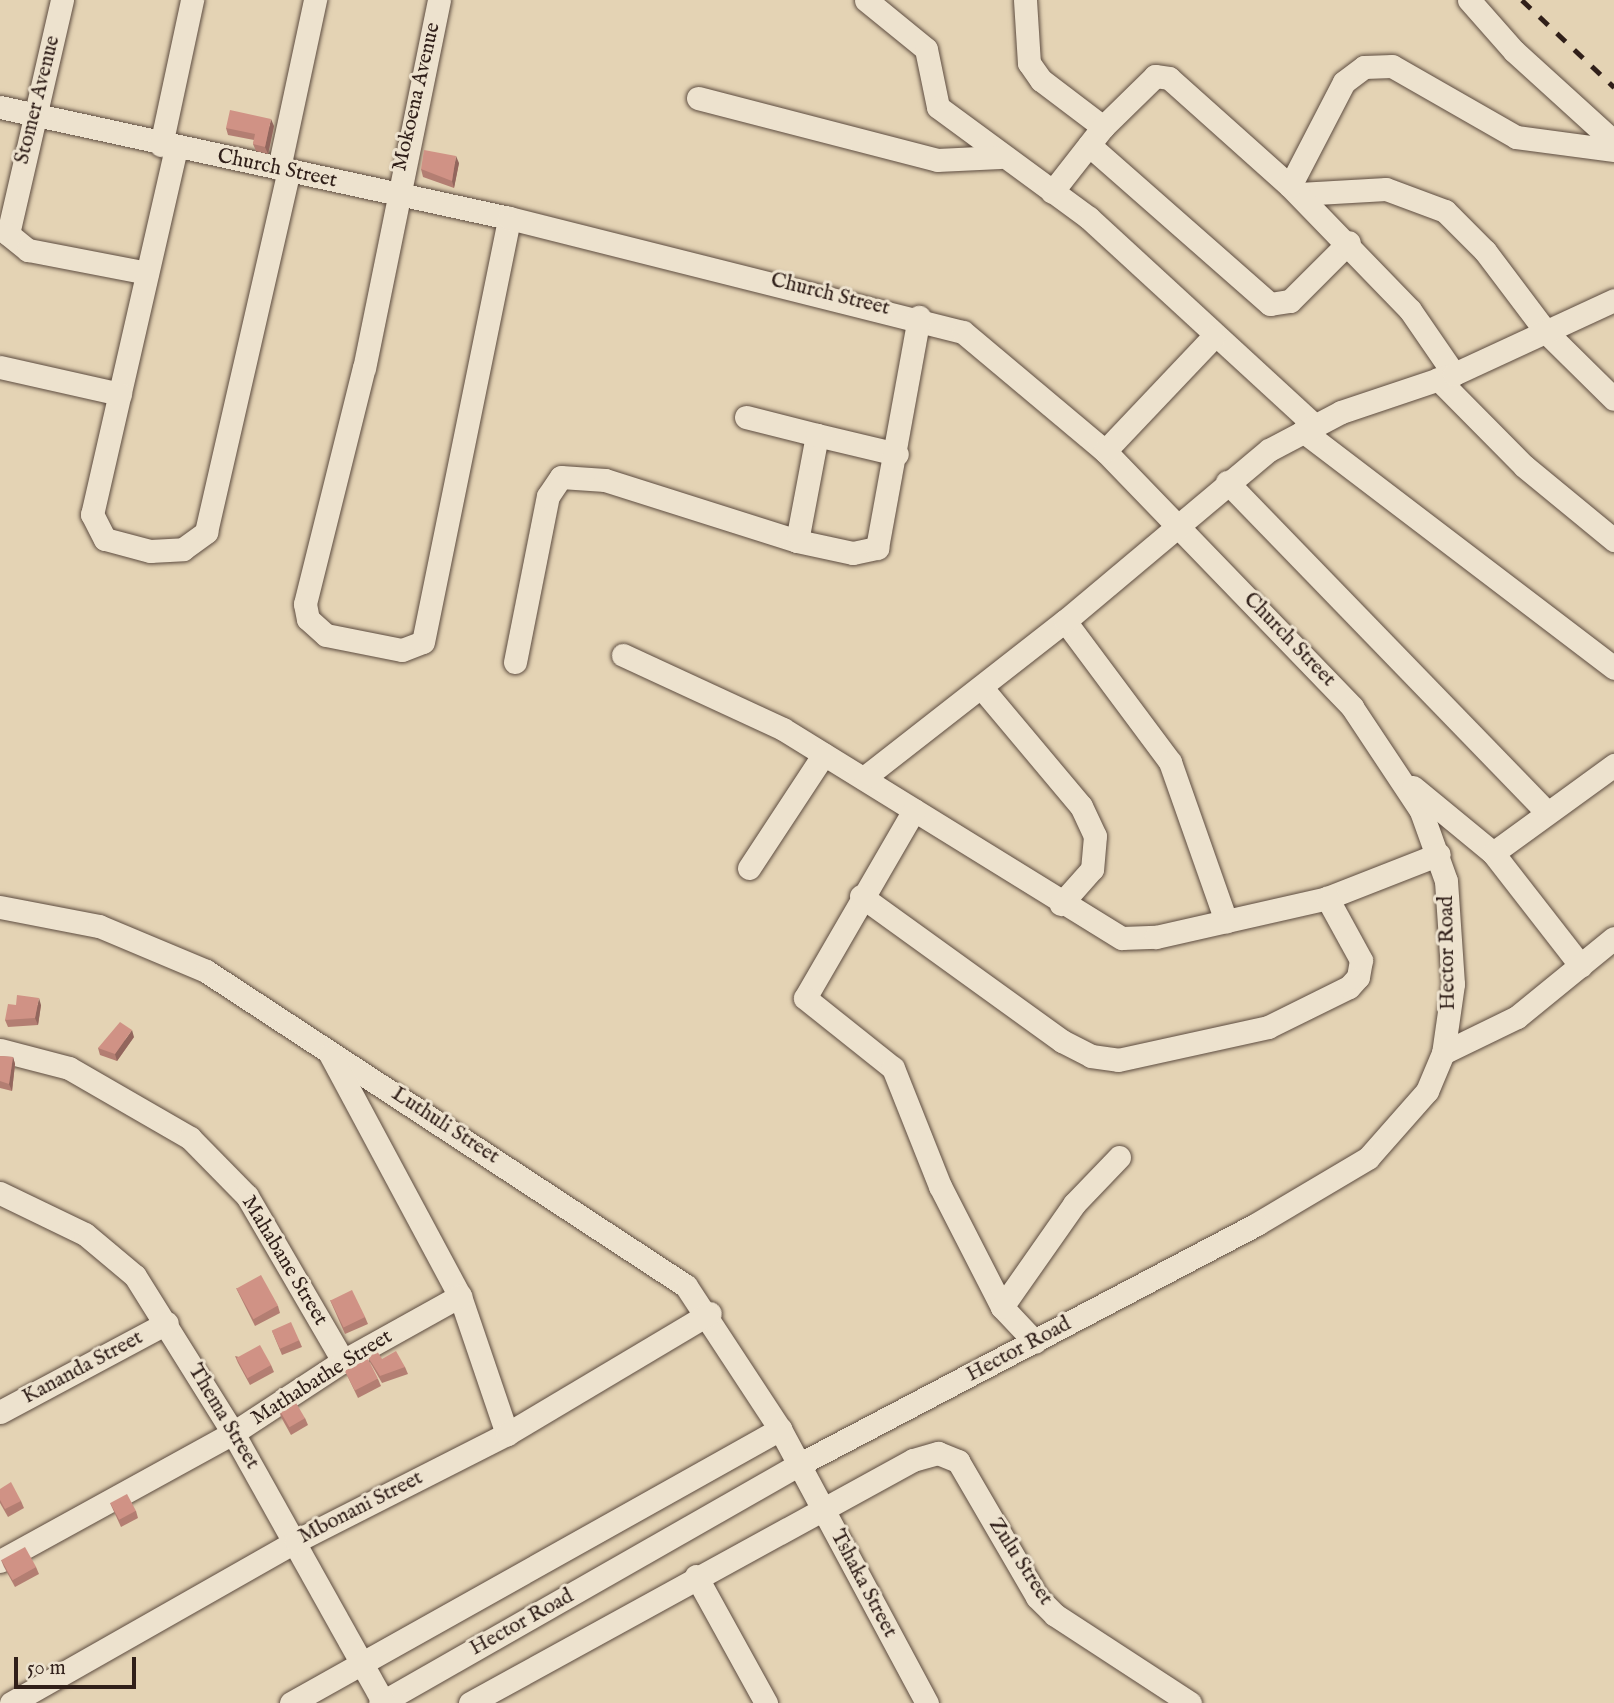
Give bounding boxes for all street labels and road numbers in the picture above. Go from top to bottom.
street label: Mokoena Avenue [388,20,446,174]
street label: Stomer Avenue [10,33,66,167]
street label: Church Street [215,144,339,194]
street label: Church Street [768,268,892,322]
street label: Church Street [1238,588,1340,692]
street label: Hector Road [1434,896,1462,1010]
street label: Luthuli Street [387,1082,503,1170]
street label: Mahabane Street [235,1192,333,1330]
street label: Hector Road [963,1312,1075,1388]
street label: Mathabathe Street [247,1325,397,1431]
street label: Kananda Street [18,1326,148,1410]
street label: Thema Street [182,1360,264,1474]
street label: Mbonani Street [295,1466,427,1550]
street label: Zulu Street [982,1514,1058,1610]
street label: Tshaka Street [824,1526,902,1642]
street label: Hector Road [466,1584,578,1662]

